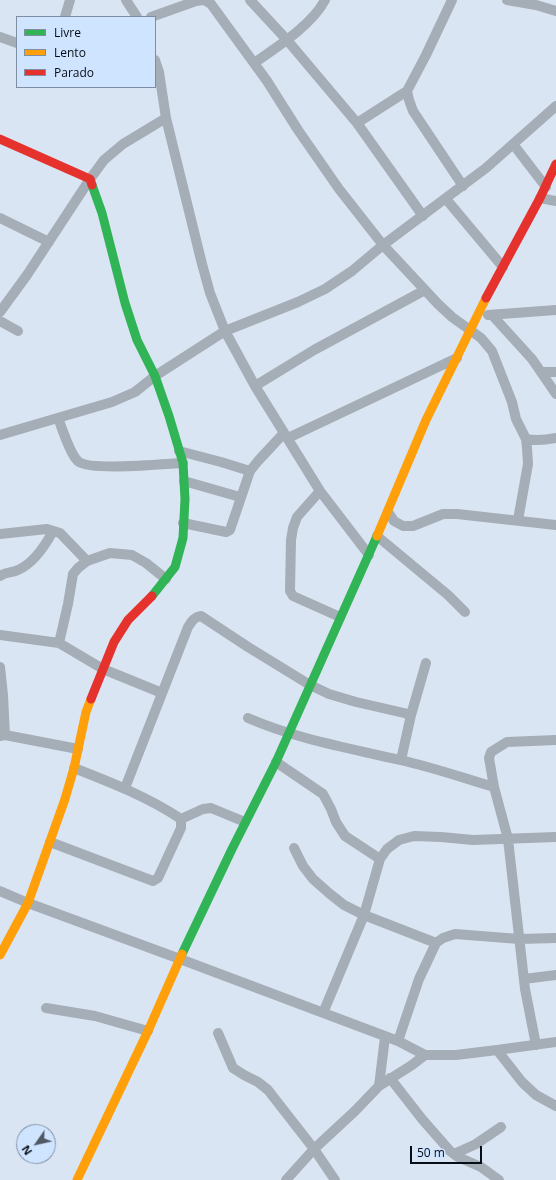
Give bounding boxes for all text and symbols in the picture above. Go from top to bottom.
legend [16,16,156,88]
text: Livre [54,24,81,41]
text: Lento [54,44,86,61]
text: Parado [54,64,94,81]
north arrow [16,1124,56,1164]
scale bar [412,1138,484,1164]
text: N [18,1143,35,1158]
text: 50 m [417,1144,445,1161]

